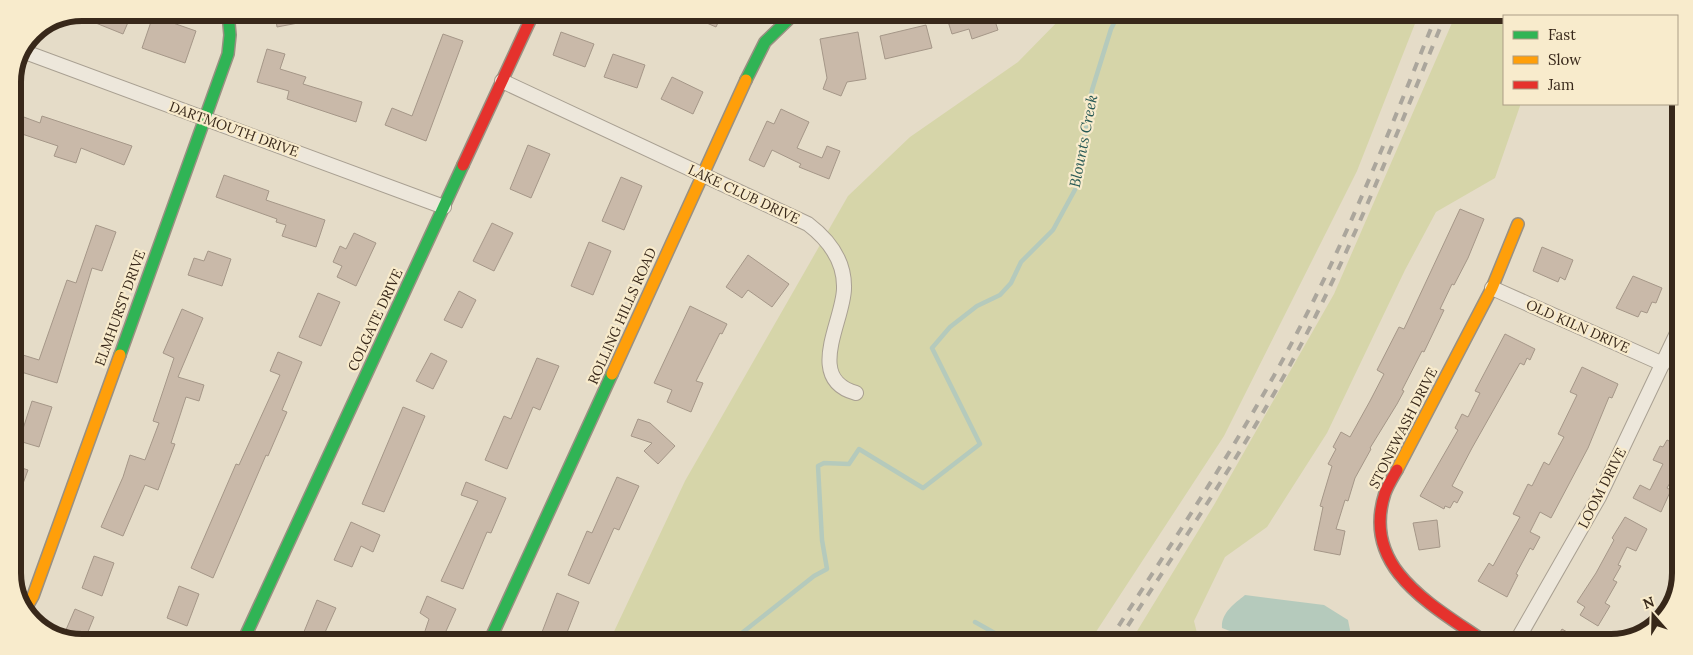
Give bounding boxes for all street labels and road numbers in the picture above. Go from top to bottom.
street label: DARTMOUTH DRIVE [167,97,301,161]
street label: LAKE CLUB DRIVE [685,160,803,228]
street label: ROLLING HILLS ROAD [584,245,660,387]
street label: ELMHURST DRIVE [91,247,149,368]
street label: COLGATE DRIVE [343,266,407,374]
street label: OLD KILN DRIVE [1523,295,1633,357]
street label: STONEWASH DRIVE [1365,364,1441,492]
street label: LOOM DRIVE [1574,444,1630,531]

